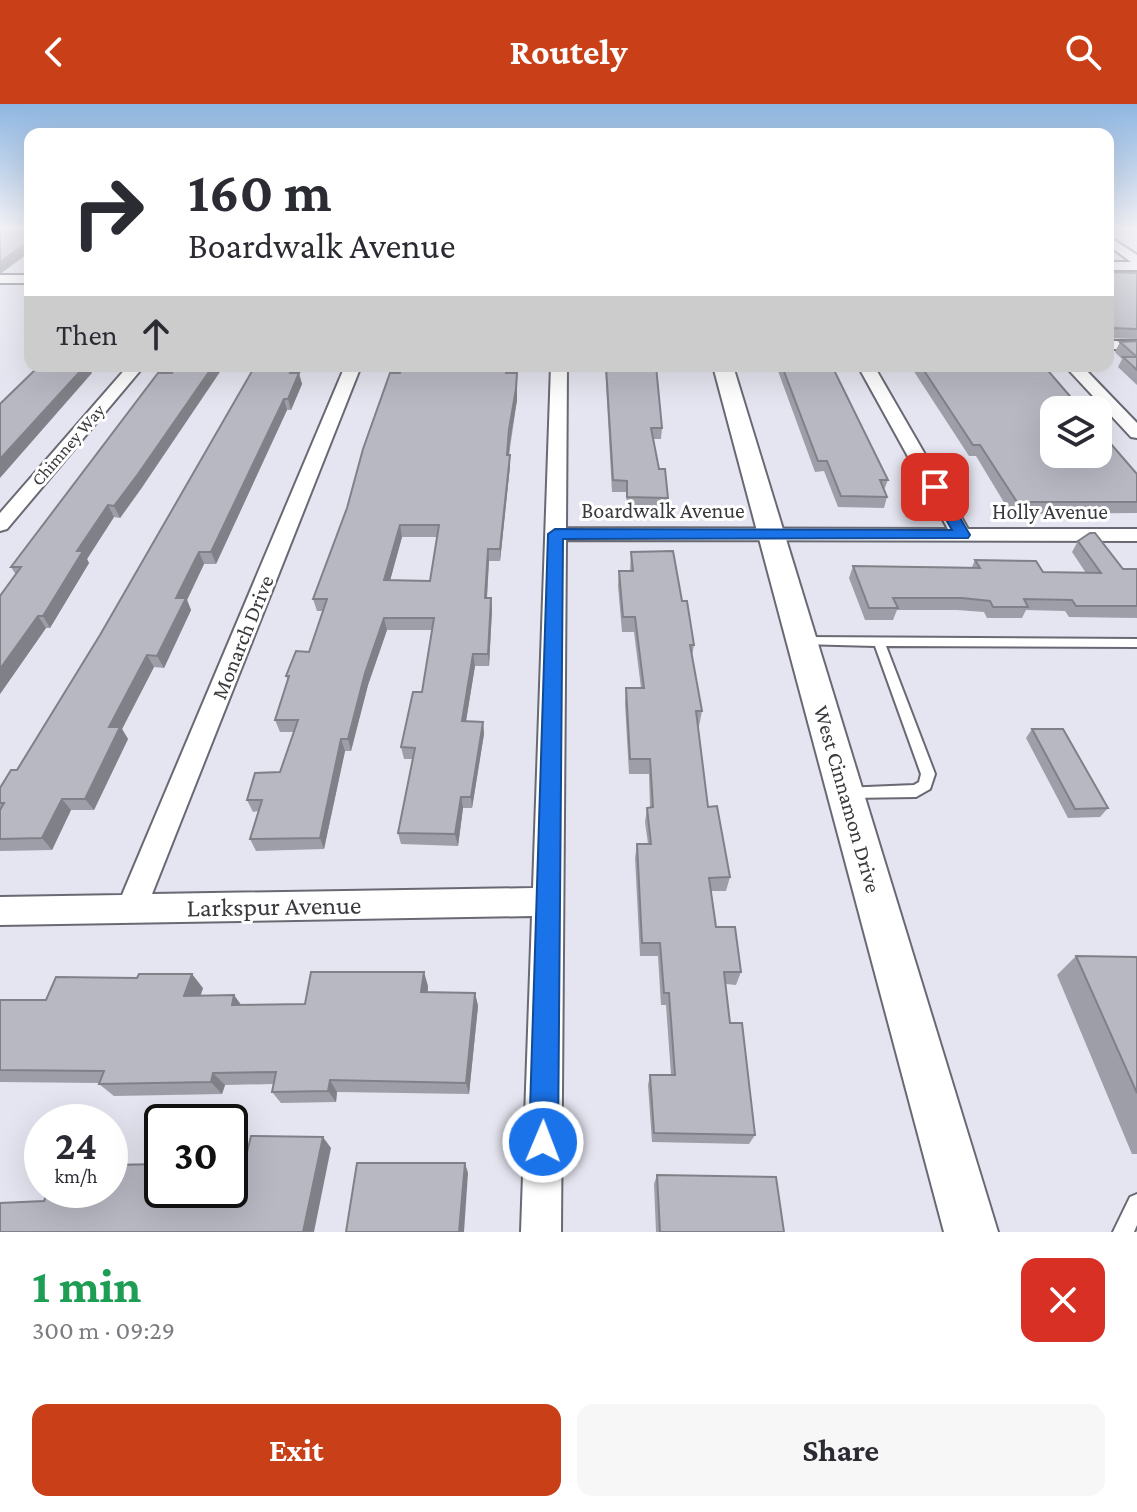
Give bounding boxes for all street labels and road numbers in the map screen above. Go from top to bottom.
street label: Chimney Way [27,400,109,490]
street label: Boardwalk Avenue [581,498,745,523]
street label: Holly Avenue [992,499,1108,524]
street label: Monarch Drive [206,572,279,703]
street label: West Cinnamon Drive [809,702,886,896]
street label: Larkspur Avenue [186,890,362,923]

